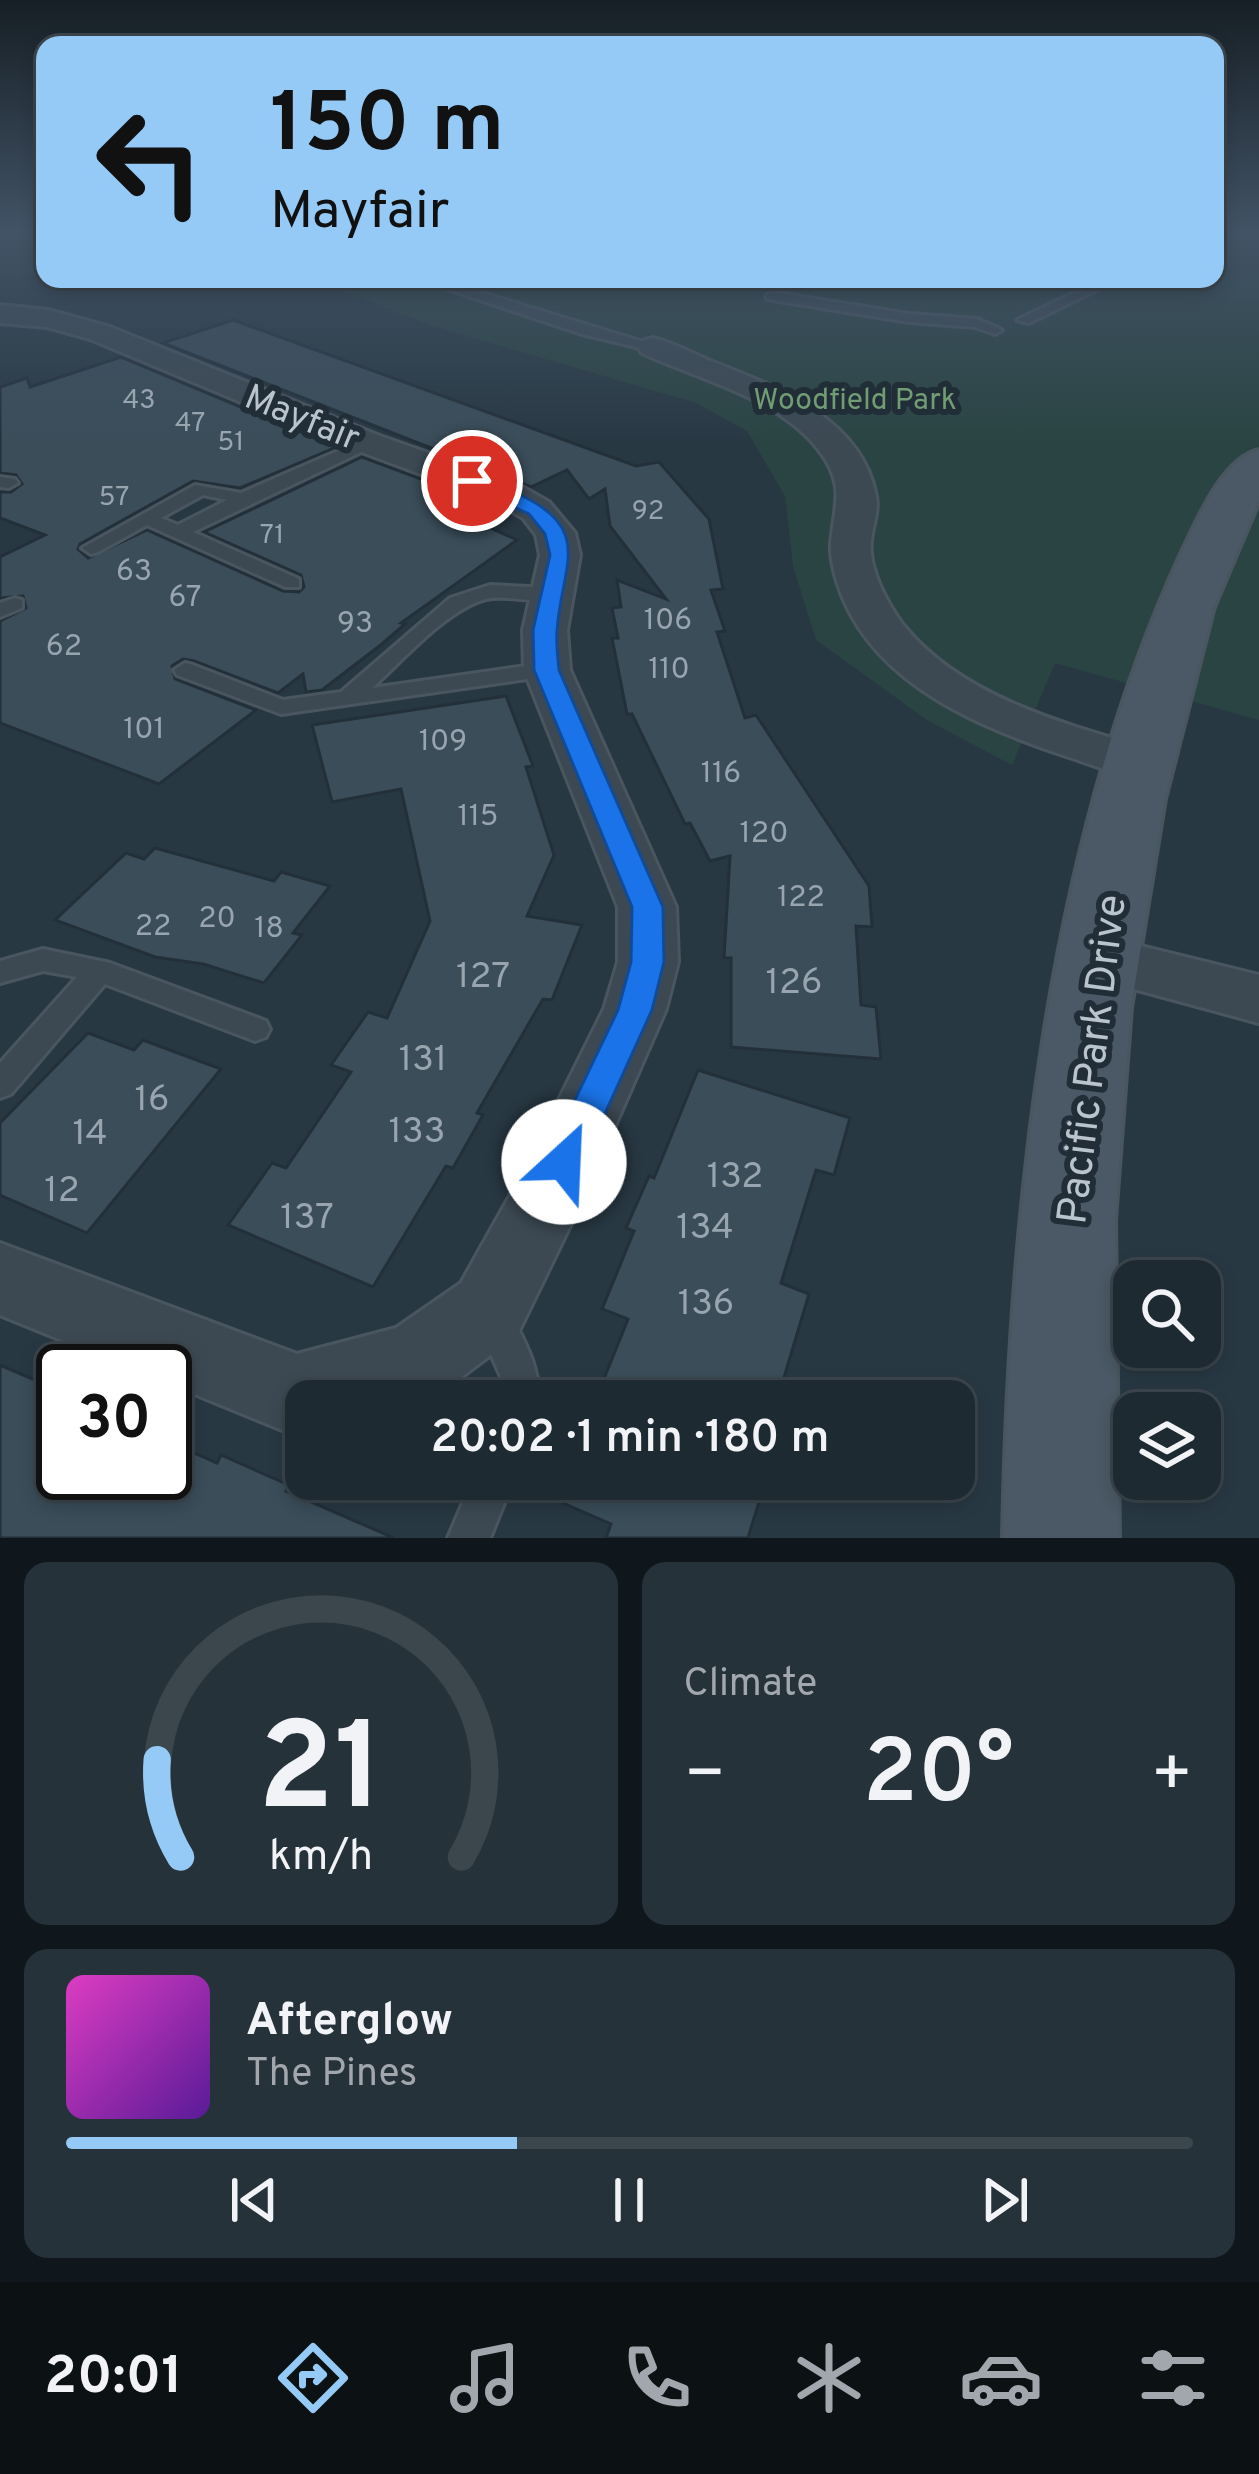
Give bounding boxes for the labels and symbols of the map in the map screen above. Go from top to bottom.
street label: Mayfair [237,376,366,463]
park label: Woodfield Park [753,383,957,420]
house number: 43 [122,384,156,418]
house number: 47 [175,407,205,441]
house number: 51 [218,426,244,460]
pin [421,430,523,532]
house number: 57 [99,481,129,515]
house number: 92 [632,495,664,529]
house number: 71 [260,519,284,553]
house number: 63 [116,554,152,591]
house number: 67 [169,580,201,617]
house number: 106 [644,603,692,640]
house number: 93 [337,606,373,643]
house number: 62 [46,629,82,666]
house number: 110 [648,652,690,689]
house number: 101 [123,712,165,749]
house number: 109 [419,724,467,761]
house number: 116 [701,756,741,793]
house number: 115 [457,799,499,836]
house number: 120 [740,816,788,853]
house number: 122 [777,880,825,917]
street label: Pacific Park Drive [1048,892,1141,1227]
house number: 20 [198,901,236,938]
house number: 22 [135,909,171,946]
house number: 18 [254,911,284,948]
house number: 127 [456,955,510,1001]
house number: 126 [766,961,822,1007]
house number: 131 [399,1038,447,1084]
house number: 16 [135,1078,169,1124]
position arrow [501,1099,627,1225]
house number: 133 [389,1110,445,1156]
house number: 14 [72,1112,108,1158]
house number: 132 [707,1155,763,1201]
house number: 12 [44,1169,80,1215]
house number: 137 [280,1196,334,1242]
house number: 134 [676,1206,734,1252]
house number: 136 [678,1282,734,1328]
speed limit sign: 30 [36,1344,192,1500]

